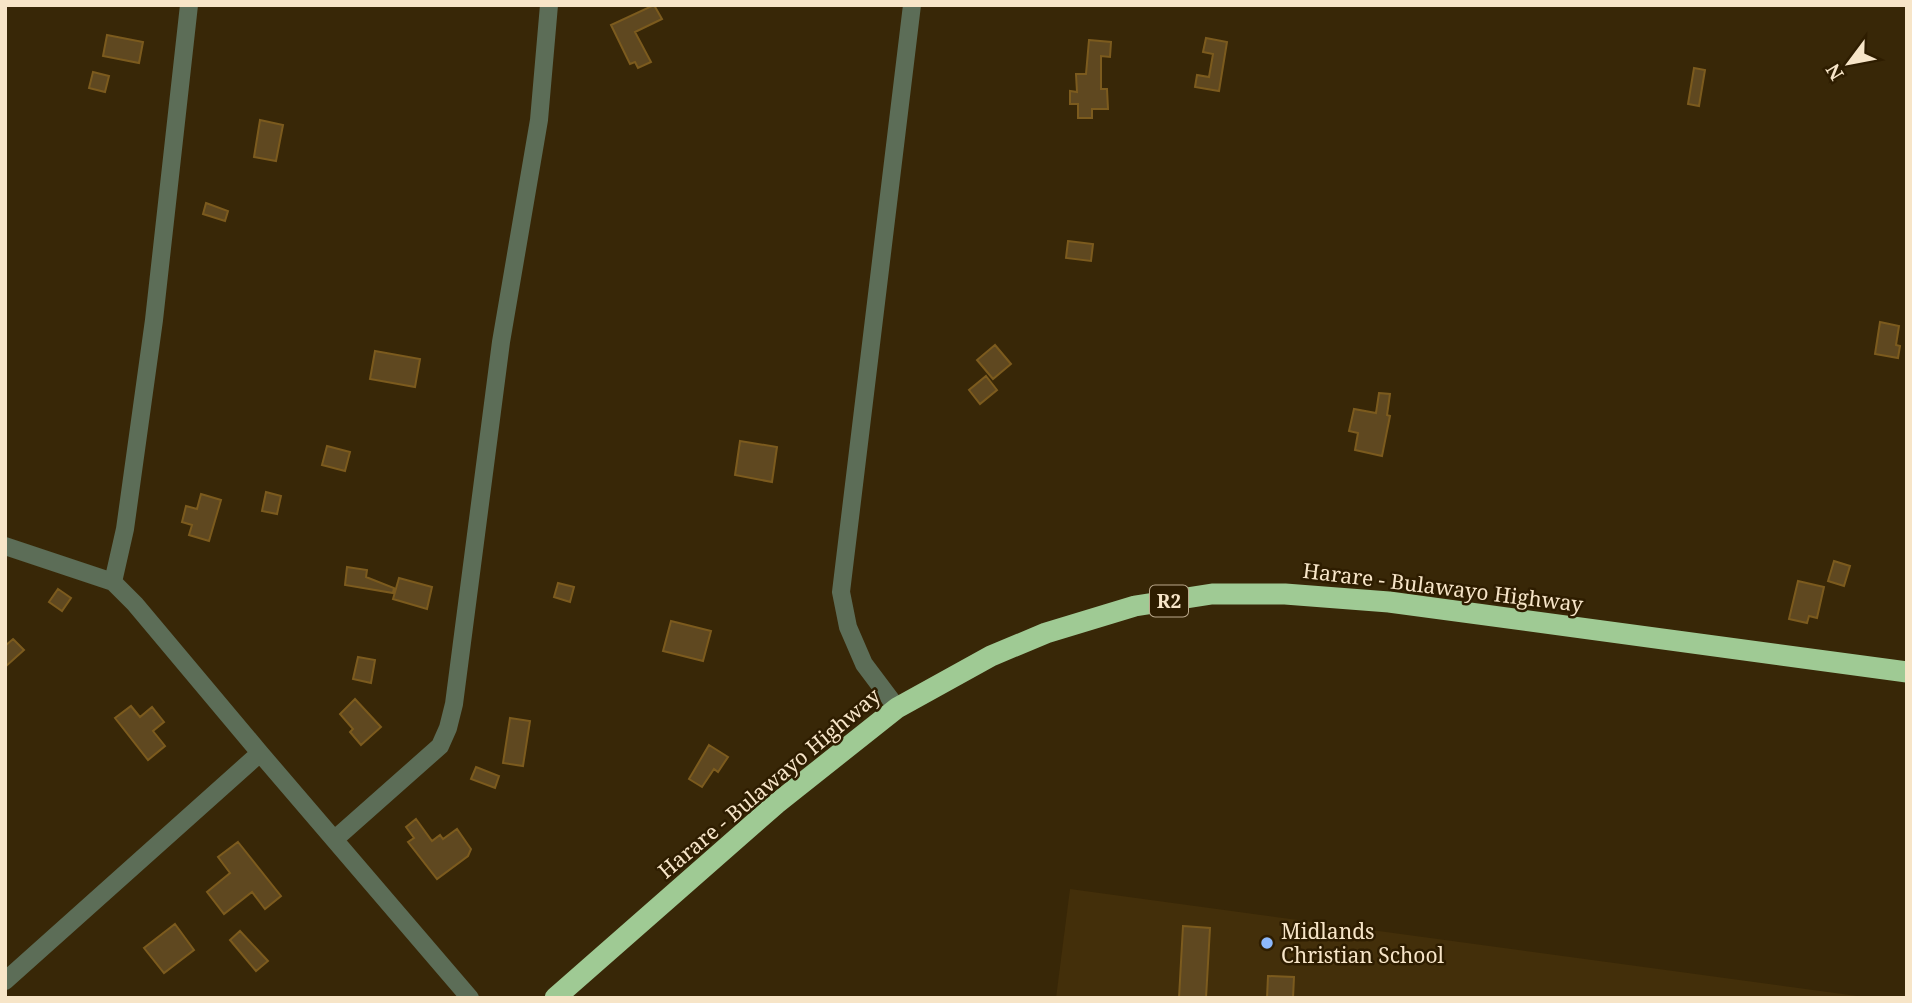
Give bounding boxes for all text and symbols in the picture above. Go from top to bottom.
north arrow [1814,28,1884,98]
text: N [1820,59,1850,85]
street label: Harare - Bulawayo Highway [1301,556,1585,618]
road number: R2 [1150,586,1188,616]
street label: Harare - Bulawayo Highway [652,682,886,884]
place label: Midlands Christian School [1281,917,1445,969]
marker: Midlands Christian School [1259,935,1275,951]

